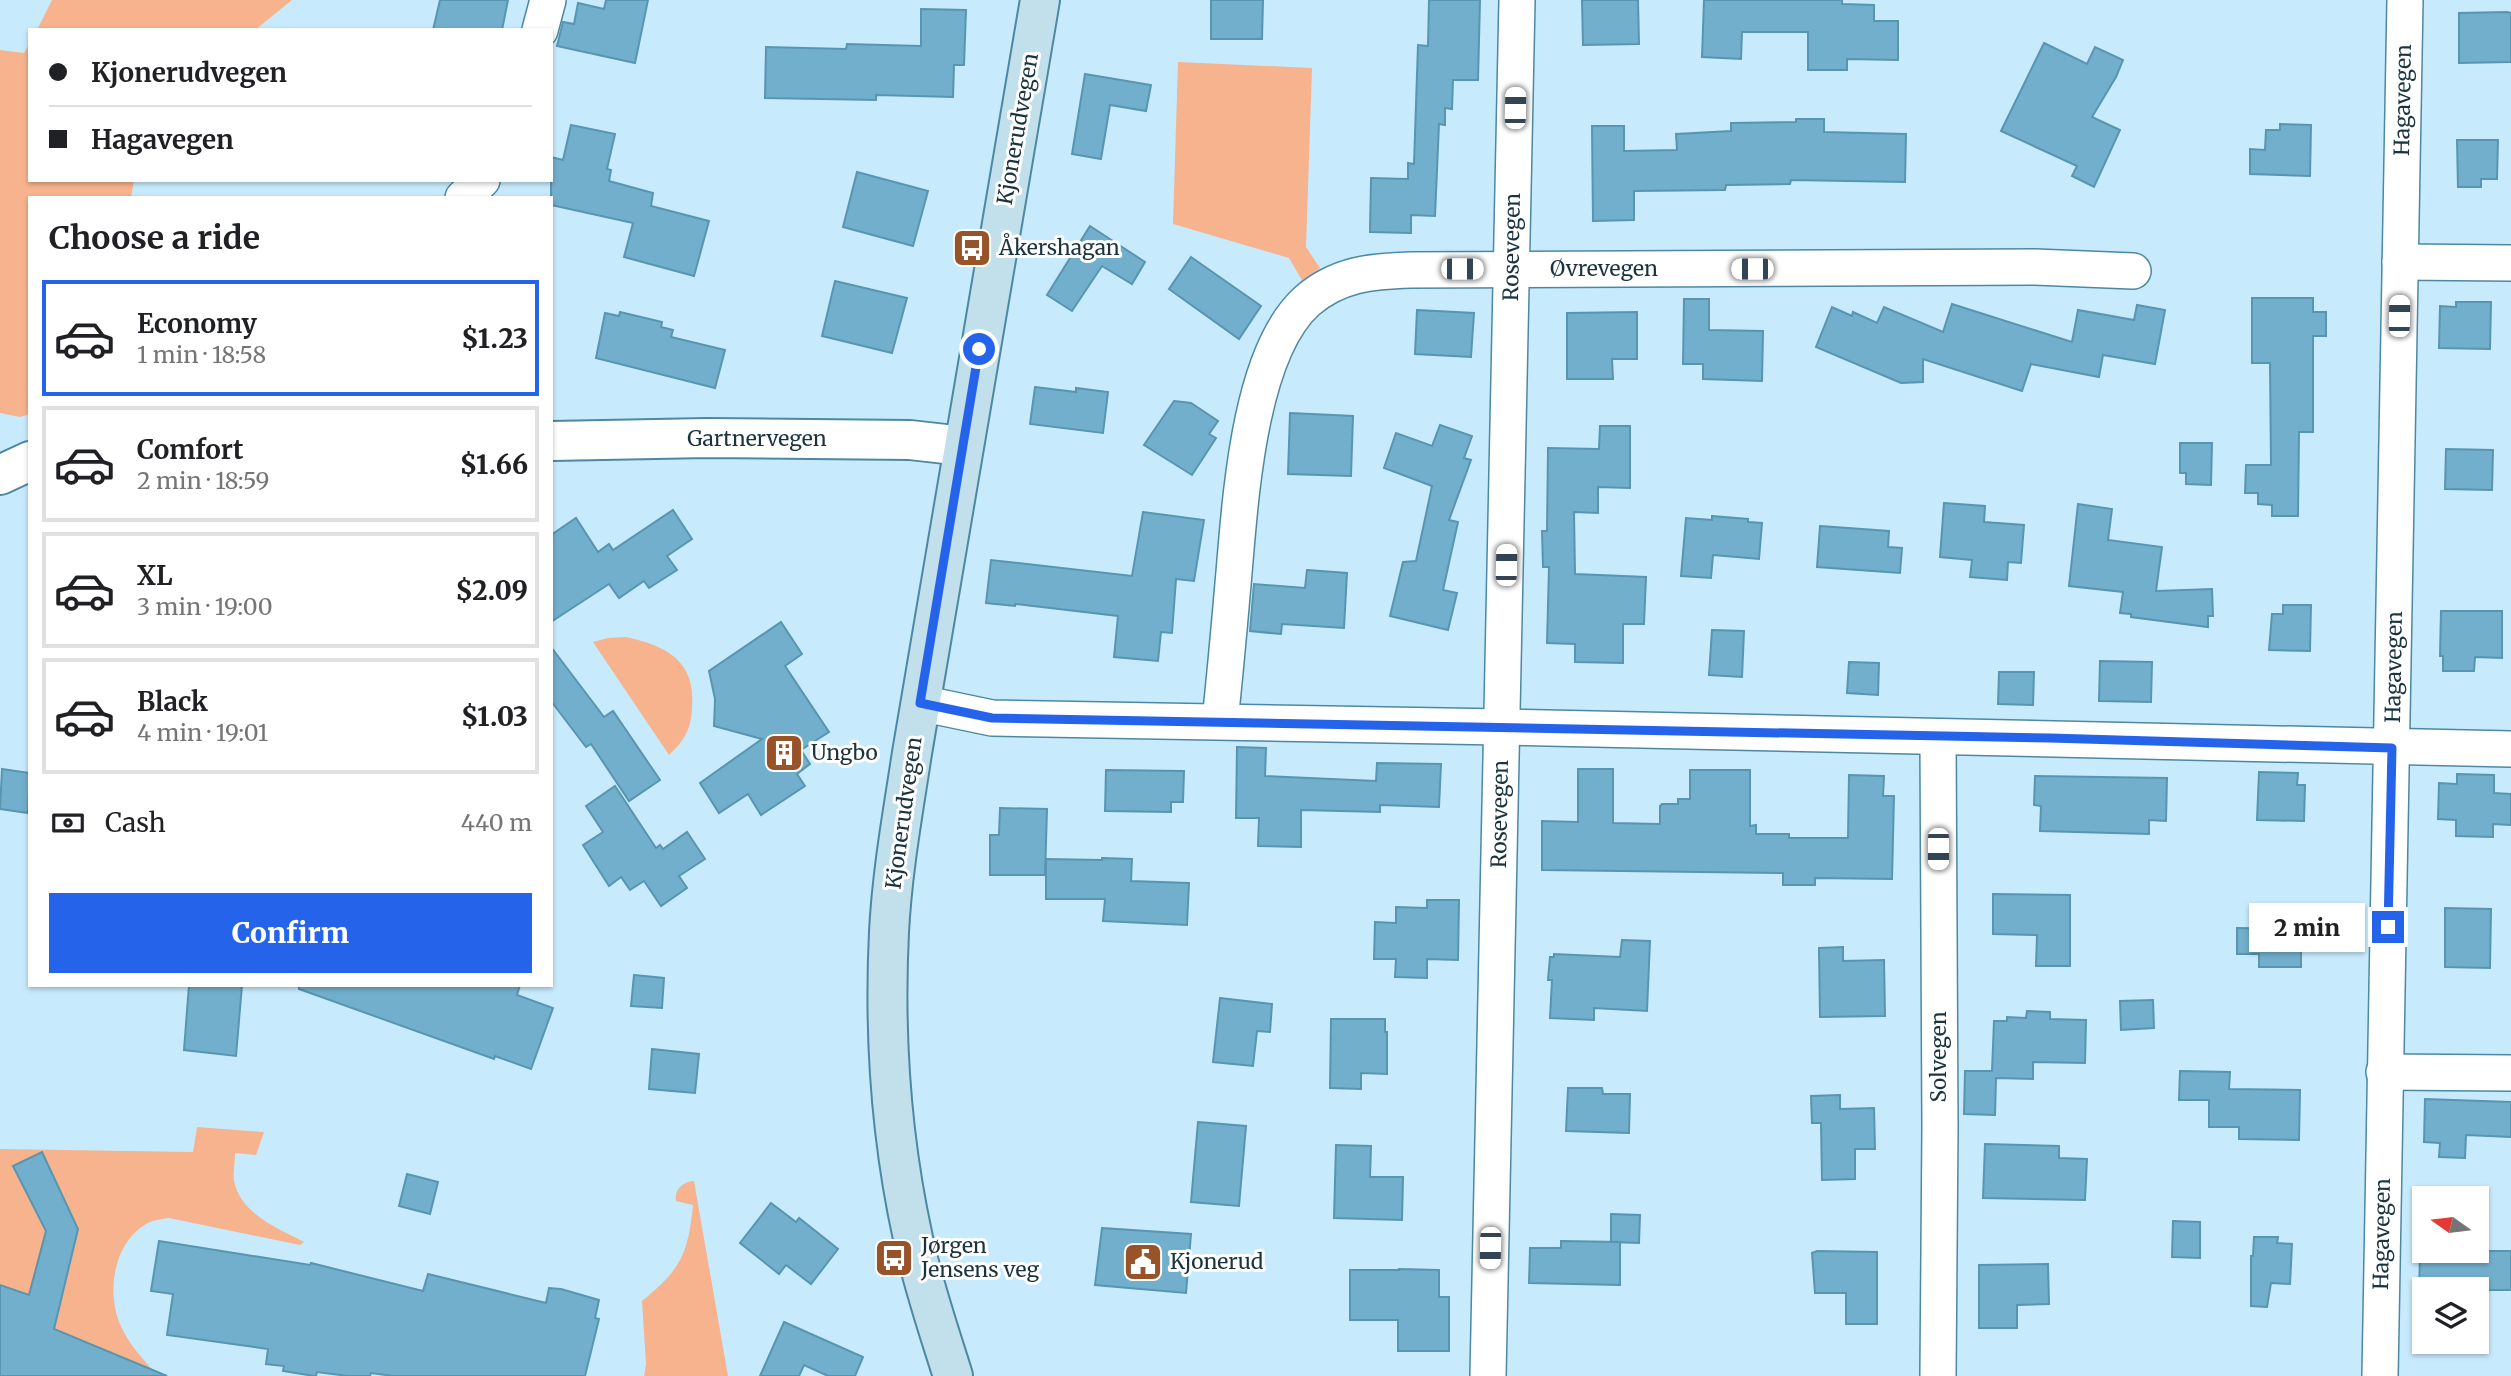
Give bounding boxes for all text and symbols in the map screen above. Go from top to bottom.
street label: Hagavegen [2388,44,2417,156]
street label: Kjonerudvegen [991,51,1044,207]
text: Kjonerudvegen [91,56,287,89]
car [1505,87,1526,129]
text: Hagavegen [91,123,234,156]
street label: Rosevegen [1497,193,1526,301]
text: Choose a ride [49,218,260,258]
bus stop icon: Åkershagan [951,227,993,269]
place label: Åkershagan [998,233,1120,261]
street label: Øvrevegen [1550,255,1658,282]
car [1442,259,1484,280]
car [1732,259,1774,280]
car [2389,295,2410,337]
icon: car [53,307,116,370]
text: Economy [137,307,257,340]
text: $1.23 [461,322,528,355]
route start [963,333,995,365]
text: 1 min · 18:58 [137,340,266,369]
street label: Gartnervegen [687,425,827,452]
icon: car [53,433,116,496]
text: Comfort [137,433,243,466]
text: $1.66 [460,448,528,481]
text: 2 min · 18:59 [137,466,269,495]
car [1496,544,1517,586]
icon: car [53,559,116,622]
text: XL [137,559,173,592]
text: $2.09 [456,574,528,607]
text: 3 min · 19:00 [137,592,273,621]
street label: Hagavegen [2379,611,2408,723]
icon: car [53,685,116,748]
text: Black [137,685,208,718]
text: $1.03 [461,700,528,733]
text: 4 min · 19:01 [137,718,268,747]
building icon: Ungbo [763,732,805,774]
street label: Kjonerudvegen [879,735,928,891]
place label: Ungbo [811,739,878,766]
street label: Rosevegen [1485,760,1514,868]
icon: cash [49,804,87,842]
text: Cash [105,806,166,839]
text: 440 m [461,808,532,837]
car [1928,828,1949,870]
button: Confirm [49,893,532,973]
callout: 2 min [2248,902,2364,951]
route end [2372,911,2404,943]
text: 2 min [2274,913,2340,942]
street label: Solvegen [1925,1011,1952,1103]
street label: Hagavegen [2367,1178,2396,1290]
north arrow [2412,1186,2488,1264]
map controls [2412,1186,2489,1354]
car [1480,1227,1501,1269]
place label: Jørgen Jensens veg [920,1232,1039,1283]
bus stop icon: Jørgen Jensens veg [873,1237,915,1279]
public building icon: Kjonerud [1122,1241,1164,1283]
place label: Kjonerud [1170,1248,1264,1275]
button: layers [2412,1277,2489,1354]

